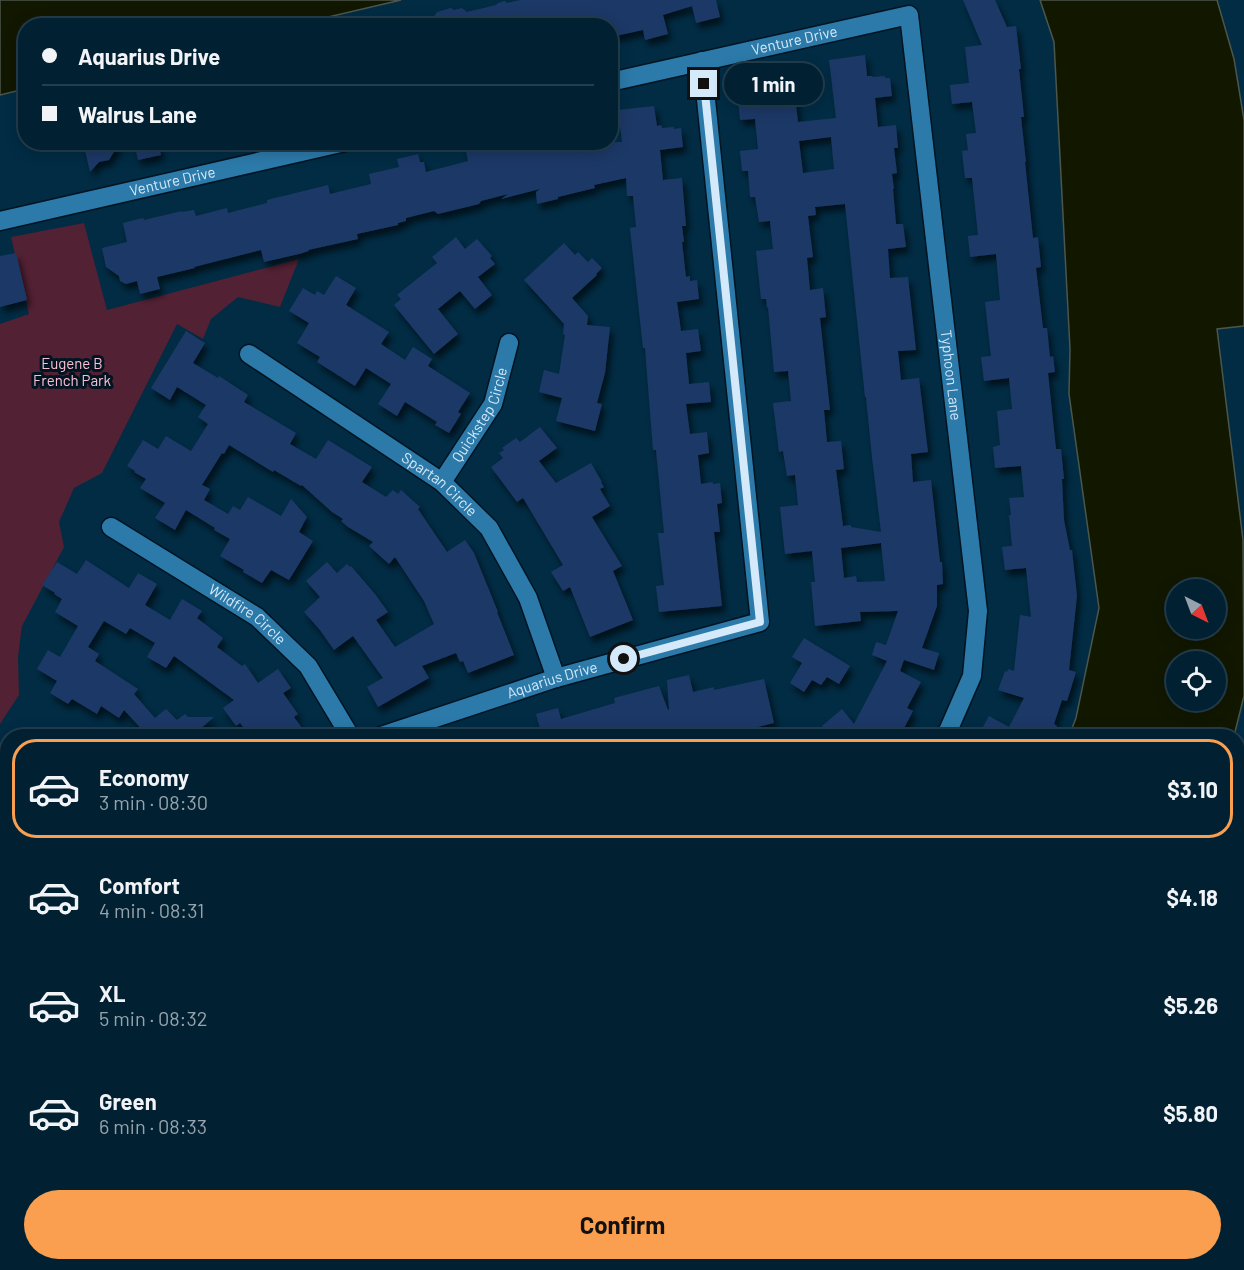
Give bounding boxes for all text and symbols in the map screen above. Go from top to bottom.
street label: Venture Drive [750,21,839,58]
text: Aquarius Drive [78,43,220,69]
callout: 1 min [725,63,824,105]
route end [690,70,717,97]
text: 1 min [752,72,795,96]
text: Walrus Lane [78,101,197,127]
street label: Venture Drive [128,162,217,199]
street label: Typhoon Lane [938,329,966,421]
park label: Eugene B French Park [33,354,112,389]
street label: Quickstep Circle [448,365,510,465]
street label: Spartan Circle [399,448,482,520]
street label: Wildfire Circle [206,579,290,648]
north arrow [1166,579,1226,639]
map controls [1166,579,1226,711]
route start [610,645,637,672]
button: locate [1166,651,1226,711]
street label: Aquarius Drive [504,657,599,702]
icon: car [27,762,81,816]
text: Economy [99,764,189,790]
text: $3.10 [1167,776,1218,802]
text: 3 min · 08:30 [99,790,208,814]
icon: car [27,870,81,924]
text: Comfort [99,872,180,898]
text: $4.18 [1166,884,1218,910]
text: 4 min · 08:31 [99,898,204,922]
icon: car [27,978,81,1032]
text: XL [99,980,125,1006]
text: $5.26 [1163,992,1218,1018]
text: 5 min · 08:32 [99,1006,207,1030]
icon: car [27,1086,81,1140]
text: Green [99,1088,157,1114]
text: $5.80 [1163,1100,1218,1126]
text: 6 min · 08:33 [99,1114,207,1138]
button: Confirm [24,1190,1221,1259]

